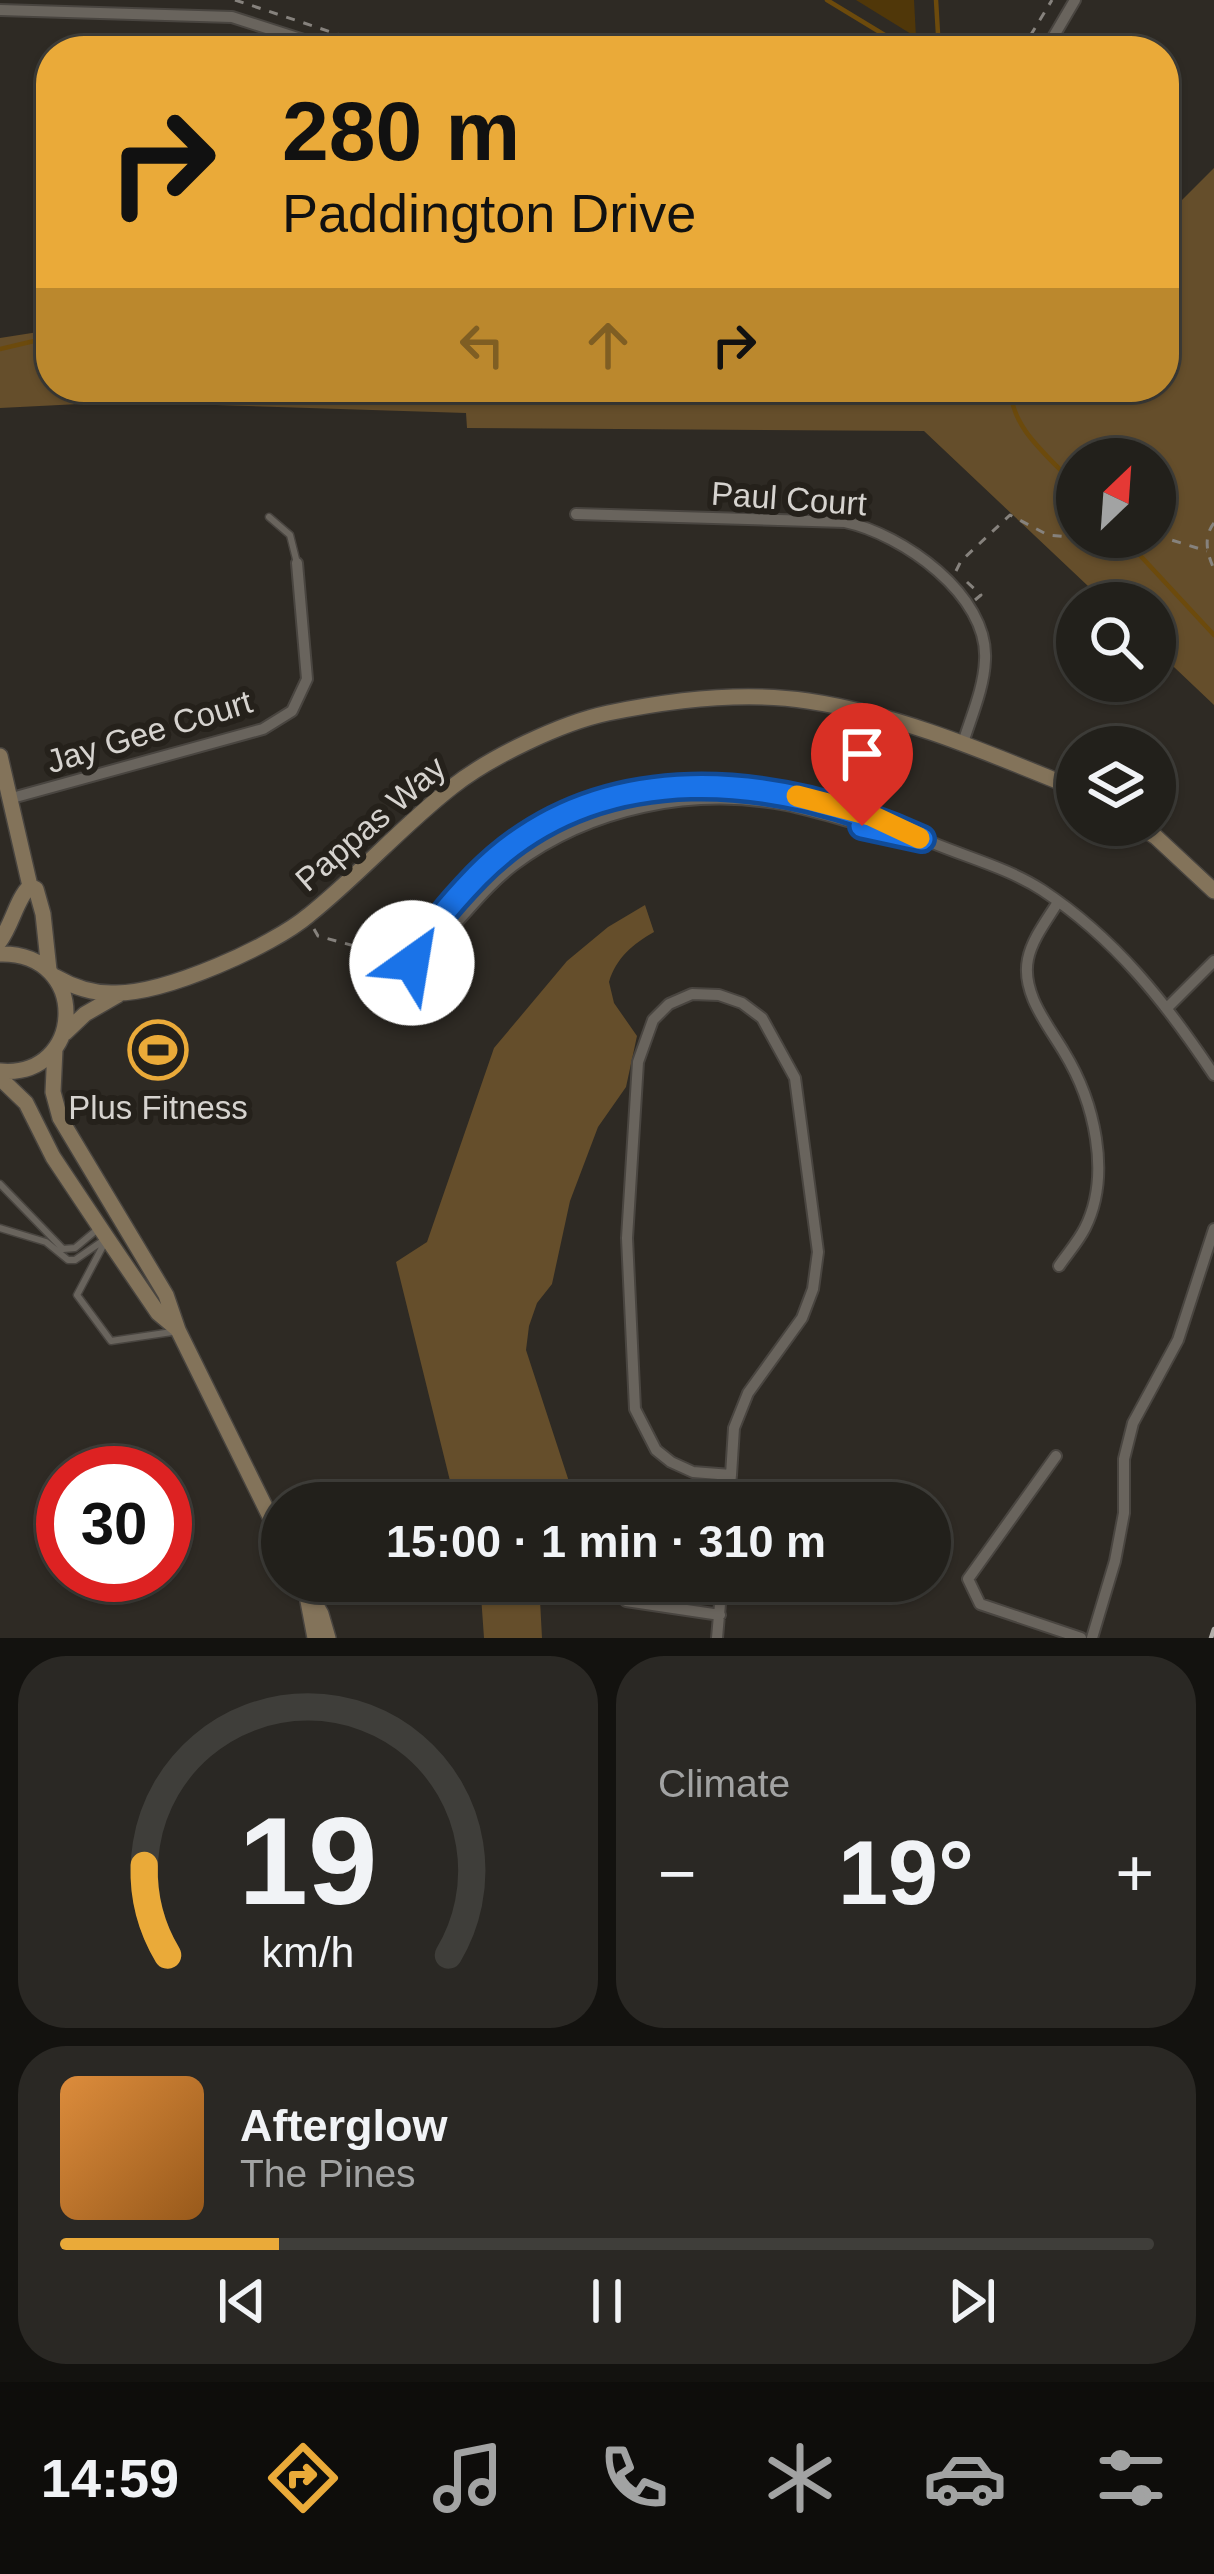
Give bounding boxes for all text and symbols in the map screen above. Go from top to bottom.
icon: right [84,84,240,240]
text: 280 m [282,84,520,178]
text: Paddington Drive [282,183,696,243]
icon: left [449,312,515,378]
icon: ahead [575,312,641,378]
icon: right [701,312,767,378]
north arrow [1056,438,1176,558]
map controls [1056,438,1176,846]
street label: Paul Court [710,475,868,522]
button: search [1056,582,1176,702]
street label: Jay Gee Court [42,683,256,780]
pin [811,703,913,826]
icon: arrive [829,721,895,787]
button: layers [1056,726,1176,846]
street label: Pappas Way [288,748,453,898]
position arrow [349,900,475,1026]
sports icon: Plus Fitness [127,1019,189,1081]
place label: Plus Fitness [68,1089,248,1126]
speed limit sign: 30 [36,1446,192,1602]
text: 15:00 · 1 min · 310 m [386,1516,826,1567]
text: Climate [658,1762,790,1805]
text: 19 [239,1791,377,1930]
text: 19° [838,1823,974,1923]
text: − [658,1836,697,1910]
text: + [1115,1836,1154,1910]
text: km/h [262,1928,354,1976]
text: Afterglow [240,2100,448,2151]
text: The Pines [240,2152,416,2195]
icon: previous [209,2268,275,2334]
icon: pause [574,2268,640,2334]
icon: next [939,2268,1005,2334]
icon: directions [261,2436,345,2520]
icon: music [426,2436,510,2520]
icon: phone [592,2436,676,2520]
icon: climate [758,2436,842,2520]
icon: car [923,2436,1007,2520]
icon: filters [1089,2436,1173,2520]
text: 14:59 [41,2448,179,2508]

